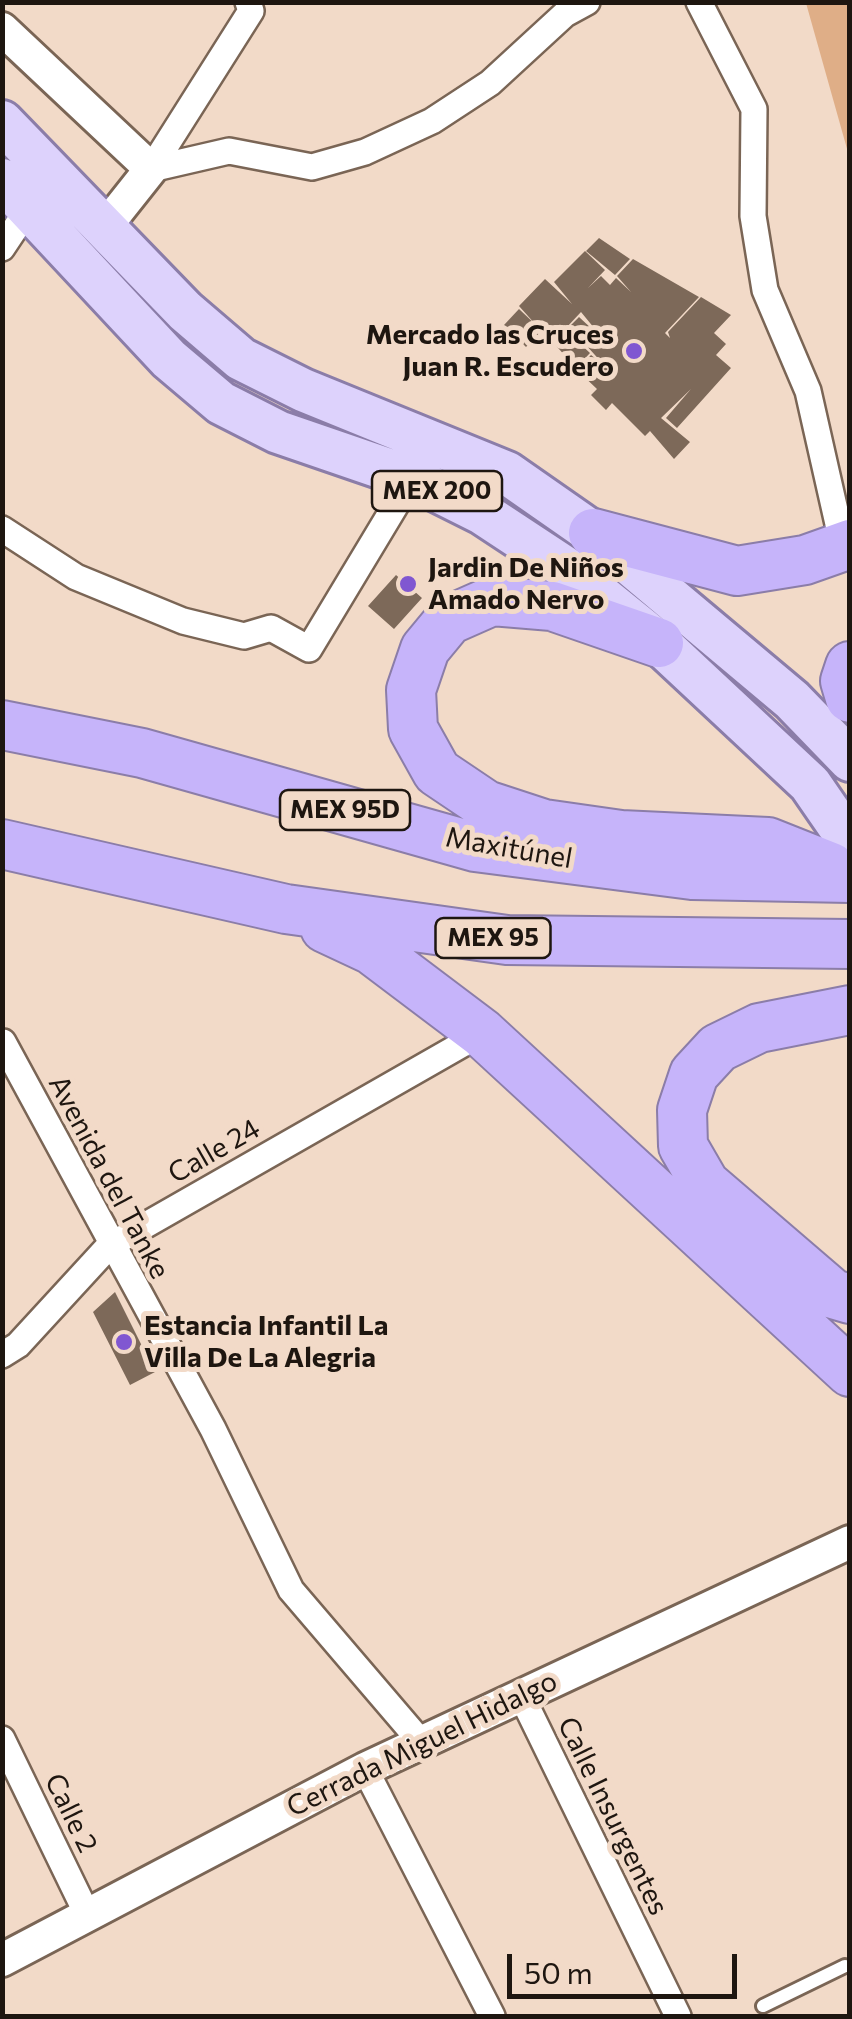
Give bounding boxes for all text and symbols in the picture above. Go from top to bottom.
place label: Mercado las Cruces Juan R. Escudero [366,318,614,384]
marker: Mercado las Cruces Juan R. Escudero [623,340,645,362]
road number: MEX 200 [372,471,502,511]
place label: Jardin De Niños Amado Nervo [428,551,624,617]
marker: Jardin De Niños Amado Nervo [397,573,419,595]
road number: MEX 95D [280,790,410,830]
street label: Maxitúnel [443,820,575,876]
road number: MEX 95 [436,918,550,958]
street label: Avenida del Tanke [41,1070,177,1284]
street label: Calle 24 [162,1111,266,1191]
place label: Estancia Infantil La Villa De La Alegria [144,1309,388,1375]
marker: Estancia Infantil La Villa De La Alegria [113,1331,135,1353]
street label: Cerrada Miguel Hidalgo [281,1664,563,1824]
street label: Calle Insurgentes [551,1712,675,1920]
street label: Calle 2 [38,1768,104,1858]
scale bar [512,1934,742,1996]
text: 50 m [524,1953,593,1990]

